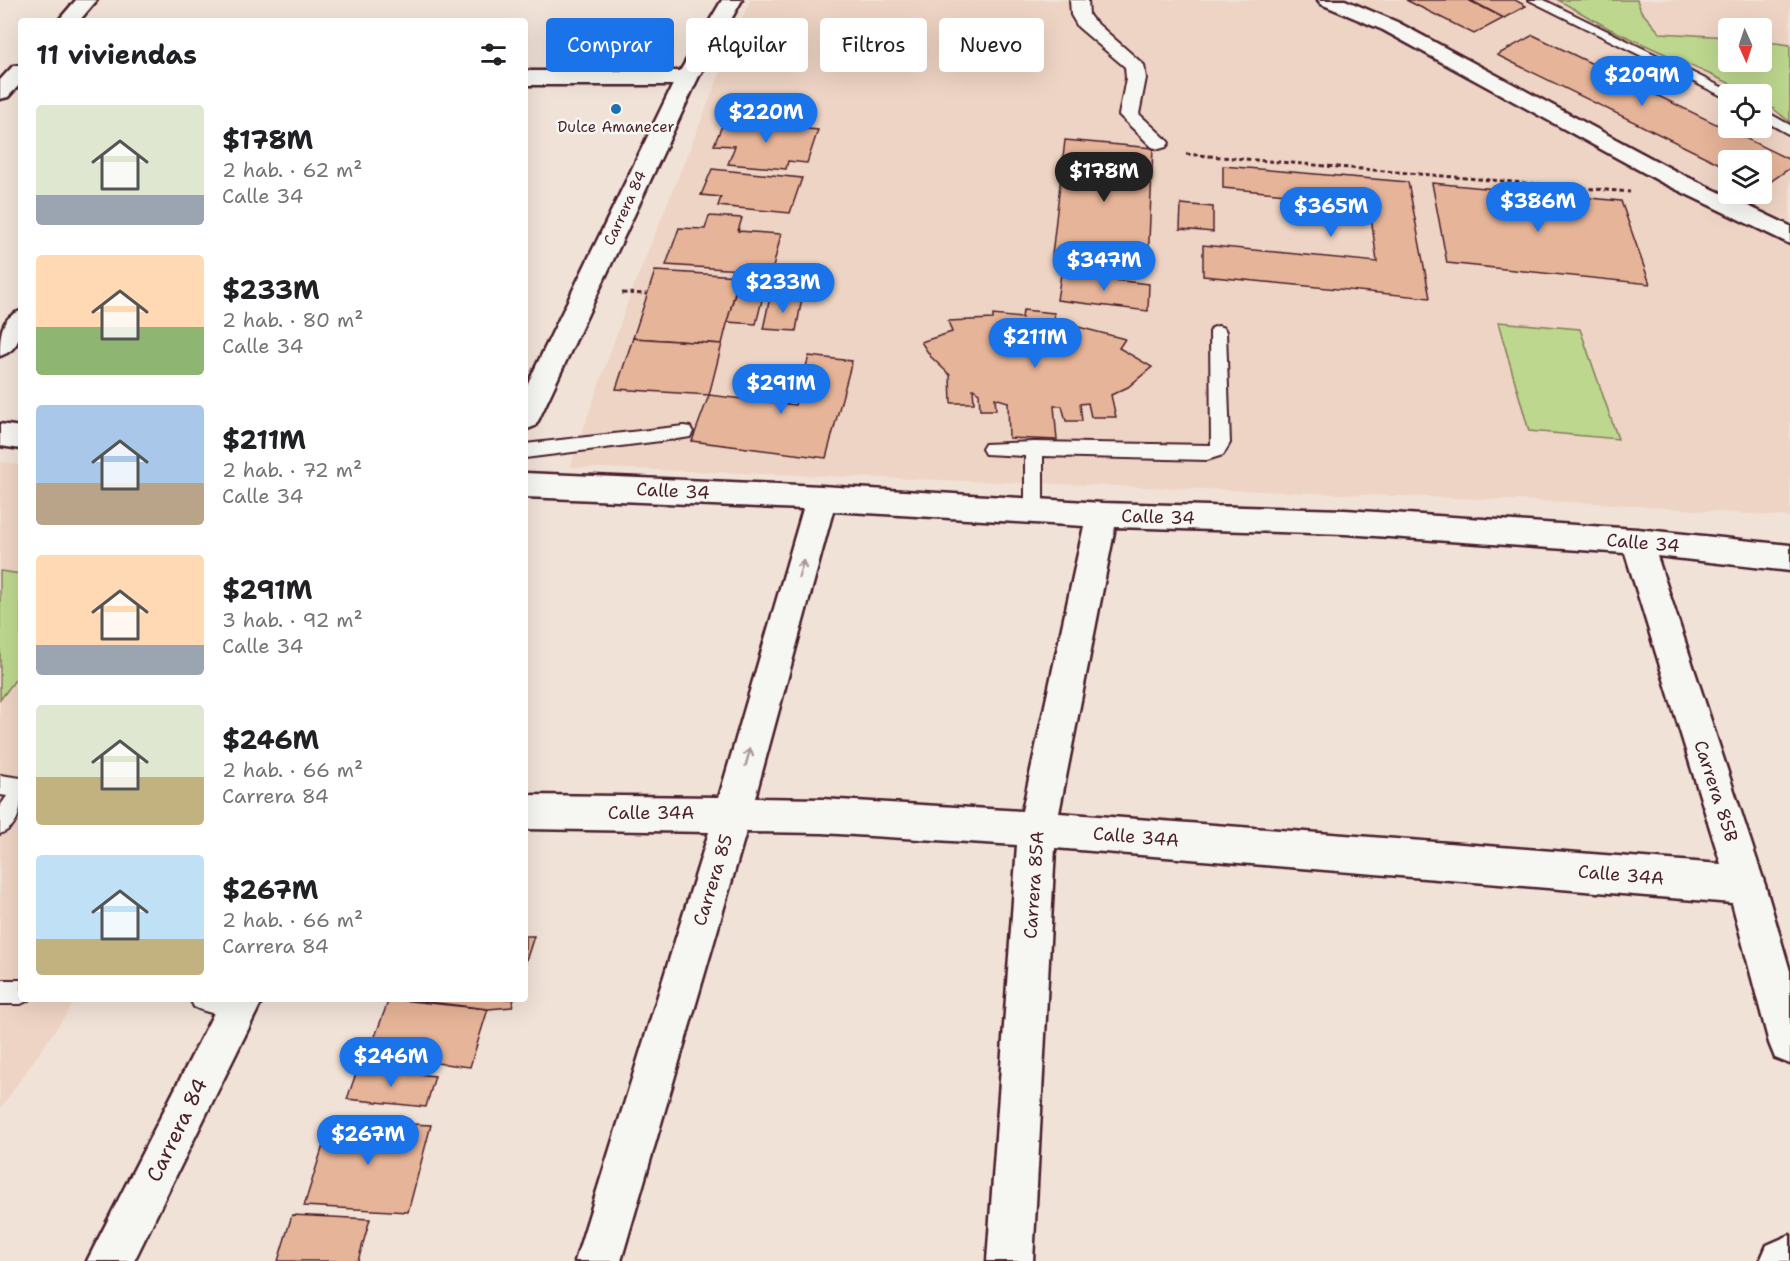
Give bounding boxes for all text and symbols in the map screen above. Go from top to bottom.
chip: Comprar [546,18,674,72]
chip: Alquilar [686,18,808,72]
chip: Filtros [820,18,927,72]
chip: Nuevo [939,18,1044,72]
north arrow [1718,18,1772,72]
map controls [1718,18,1772,204]
text: 11 viviendas [36,37,197,72]
icon: filters [477,38,510,71]
pin: $209M [1600,56,1684,107]
text: $209M [1604,62,1680,88]
button: locate [1718,84,1772,138]
pin: $220M [724,93,808,144]
text: $220M [728,99,804,125]
marker: Dulce Amanecer [609,102,623,116]
place label: Dulce Amanecer [557,117,675,137]
text: $178M [222,122,313,157]
icon: home [84,129,156,201]
button: layers [1718,150,1772,204]
pin: $178M [1062,152,1146,203]
text: 2 hab. · 62 m² [222,157,363,183]
text: $178M [1069,158,1139,184]
street label: Carrera 84 [599,167,651,249]
pin: $386M [1496,182,1580,233]
text: Calle 34 [222,183,304,209]
pin: $365M [1289,187,1373,238]
text: $386M [1500,188,1576,214]
text: $365M [1294,193,1368,219]
pin: $347M [1062,241,1146,292]
text: $347M [1066,247,1142,273]
pin: $233M [741,263,825,314]
text: $233M [745,269,821,295]
text: $233M [222,272,320,307]
icon: home [84,279,156,351]
text: 2 hab. · 80 m² [222,307,363,333]
pin: $211M [993,318,1077,369]
text: $211M [1003,324,1067,350]
text: Calle 34 [222,333,304,359]
pin: $291M [739,364,823,415]
text: $291M [746,370,816,396]
text: $211M [222,422,306,457]
icon: home [84,429,156,501]
text: 2 hab. · 72 m² [222,457,362,483]
street label: Calle 34 [636,477,710,505]
text: Calle 34 [222,483,304,509]
street label: Calle 34 [1121,504,1195,530]
street label: Calle 34 [1605,528,1681,558]
one-way arrow [796,560,807,579]
text: $291M [222,572,312,607]
icon: home [84,579,156,651]
text: 3 hab. · 92 m² [222,607,363,633]
text: Calle 34 [222,633,304,659]
text: $246M [222,722,319,757]
icon: home [84,729,156,801]
street label: Carrera 85B [1688,737,1744,845]
one-way arrow [743,748,755,767]
text: 2 hab. · 66 m² [222,757,363,783]
text: Carrera 84 [222,783,329,809]
street label: Calle 34A [608,801,694,825]
street label: Calle 34A [1092,821,1180,853]
street label: Carrera 85A [1018,830,1050,940]
street label: Carrera 85 [688,831,738,929]
street label: Calle 34A [1577,859,1665,891]
text: $267M [222,872,318,907]
icon: home [84,879,156,951]
text: 2 hab. · 66 m² [222,907,363,933]
text: Carrera 84 [222,933,329,959]
pin: $246M [349,1037,433,1088]
text: $246M [354,1043,428,1069]
street label: Carrera 84 [140,1073,214,1187]
pin: $267M [326,1115,410,1166]
text: $267M [331,1121,405,1147]

